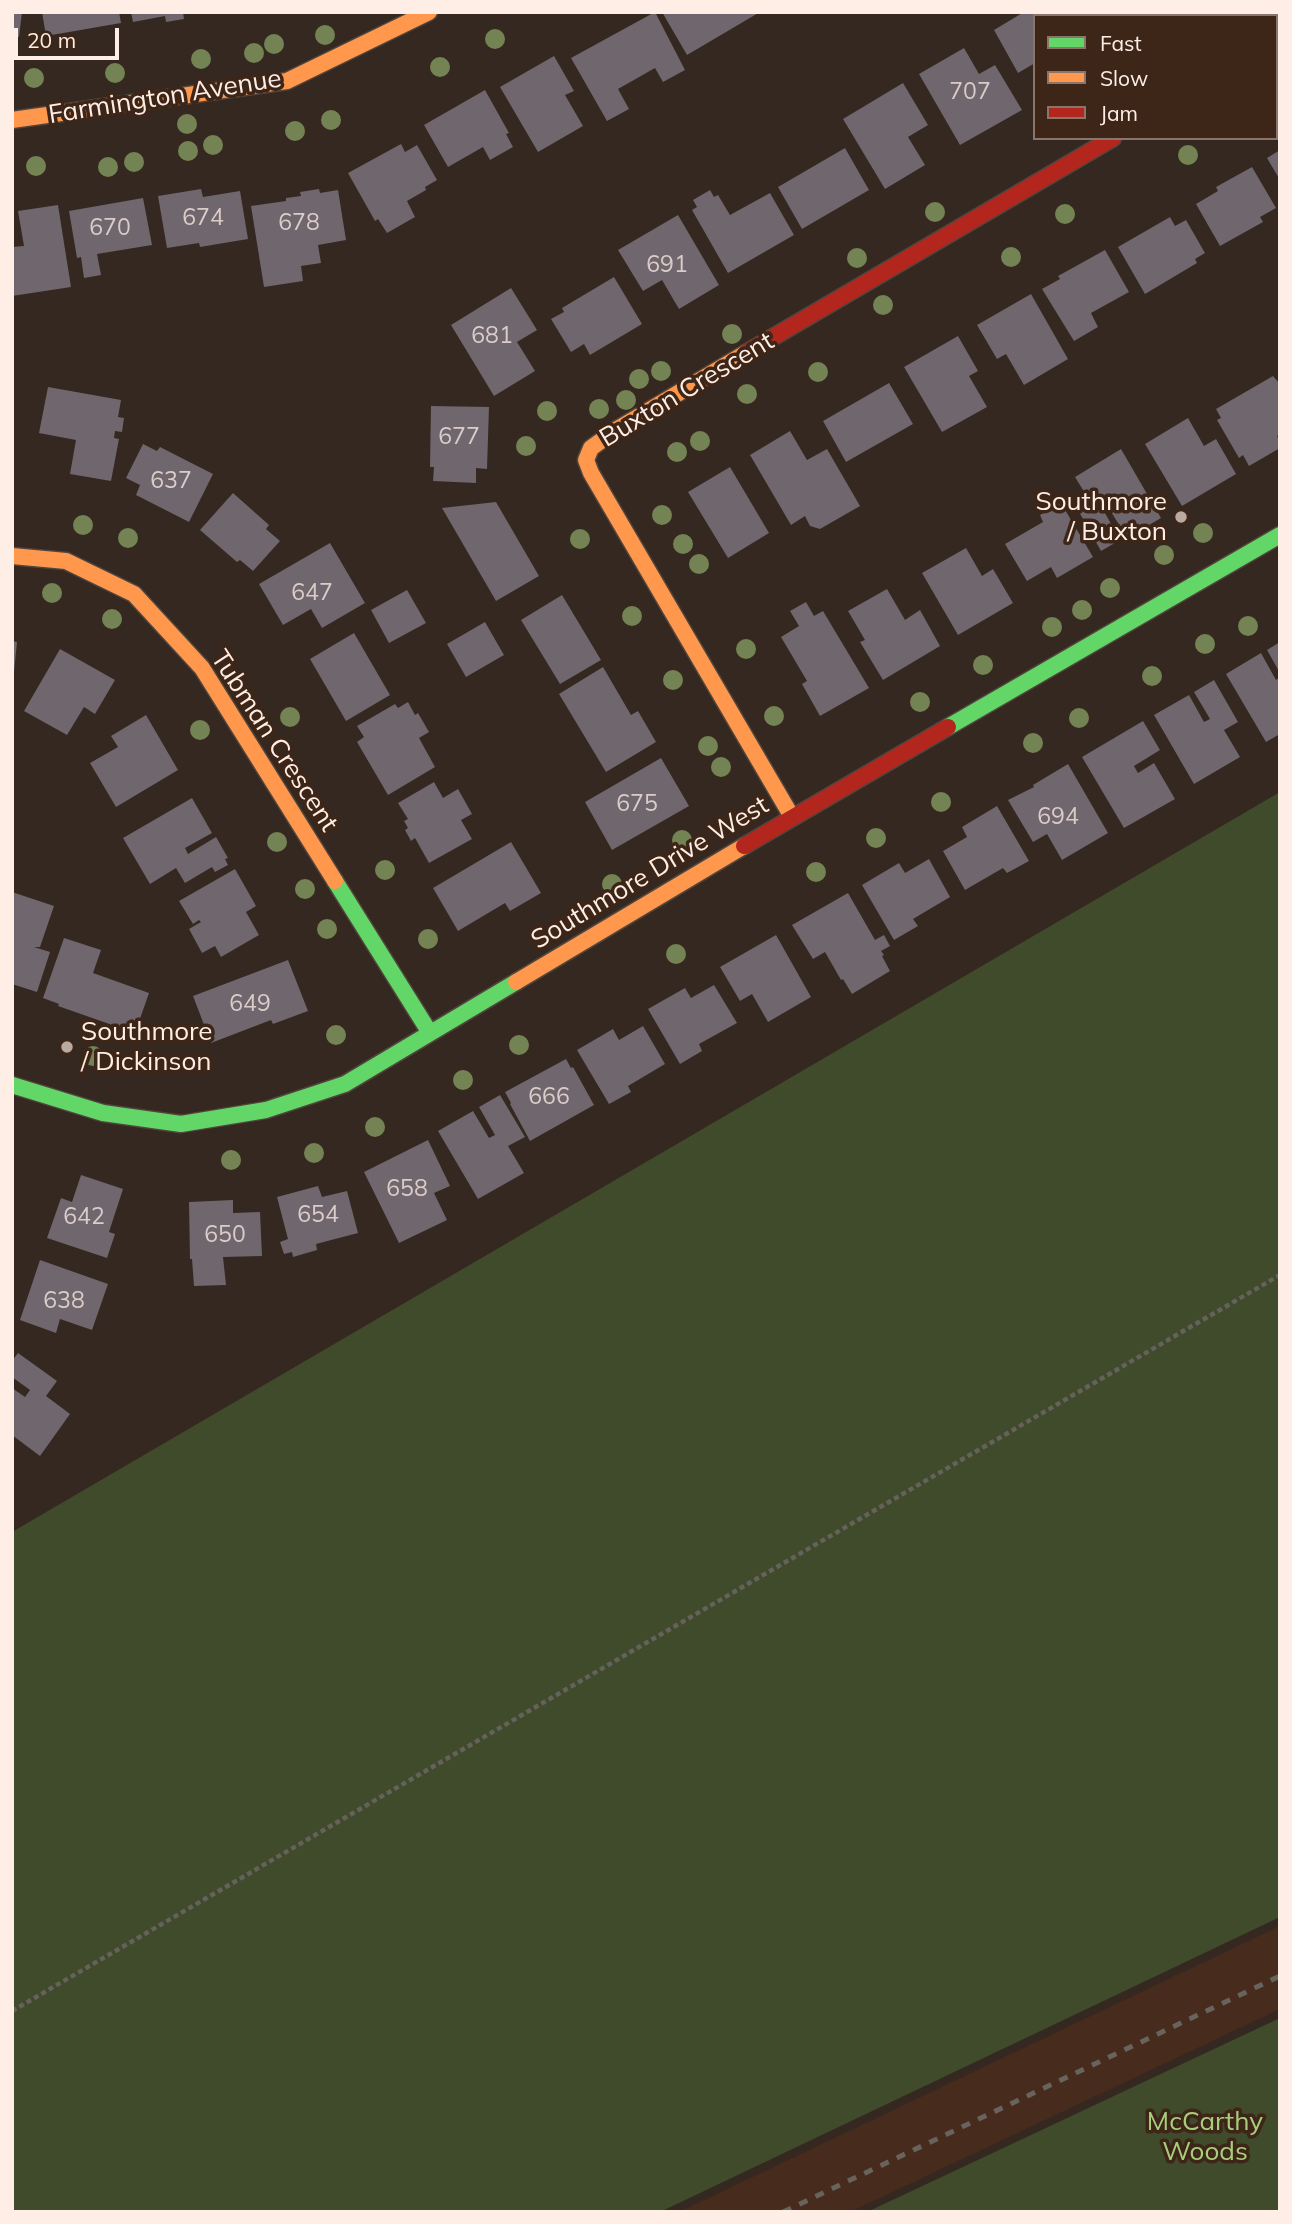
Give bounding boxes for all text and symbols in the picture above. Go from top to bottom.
scale bar [18,14,122,58]
legend [1033,14,1278,140]
text: 20 m [27,27,76,53]
text: Fast [1100,30,1142,56]
street label: Farmington Avenue [46,63,284,131]
text: Slow [1100,65,1148,91]
house number: 707 [949,78,991,106]
text: Jam [1100,100,1138,126]
house number: 674 [182,204,224,232]
house number: 678 [278,209,320,237]
house number: 670 [89,214,131,242]
house number: 691 [646,251,688,279]
house number: 681 [471,322,513,350]
street label: Buxton Crescent [594,326,780,454]
house number: 677 [438,423,480,451]
house number: 637 [150,467,192,495]
place label: Southmore / Buxton [1036,486,1167,548]
marker: Southmore / Buxton [1173,509,1189,525]
house number: 647 [291,579,333,607]
street label: Tubman Crescent [204,644,344,838]
street label: Southmore Drive West [526,790,774,956]
house number: 675 [616,790,658,818]
house number: 694 [1037,803,1079,831]
house number: 649 [229,990,271,1018]
place label: Southmore / Dickinson [81,1016,212,1078]
marker: Southmore / Dickinson [59,1039,75,1055]
house number: 666 [528,1083,570,1111]
house number: 658 [386,1175,428,1203]
house number: 654 [297,1201,339,1229]
house number: 642 [63,1203,105,1231]
house number: 650 [204,1221,246,1249]
house number: 638 [43,1287,85,1315]
park label: McCarthy Woods [1147,2106,1263,2168]

